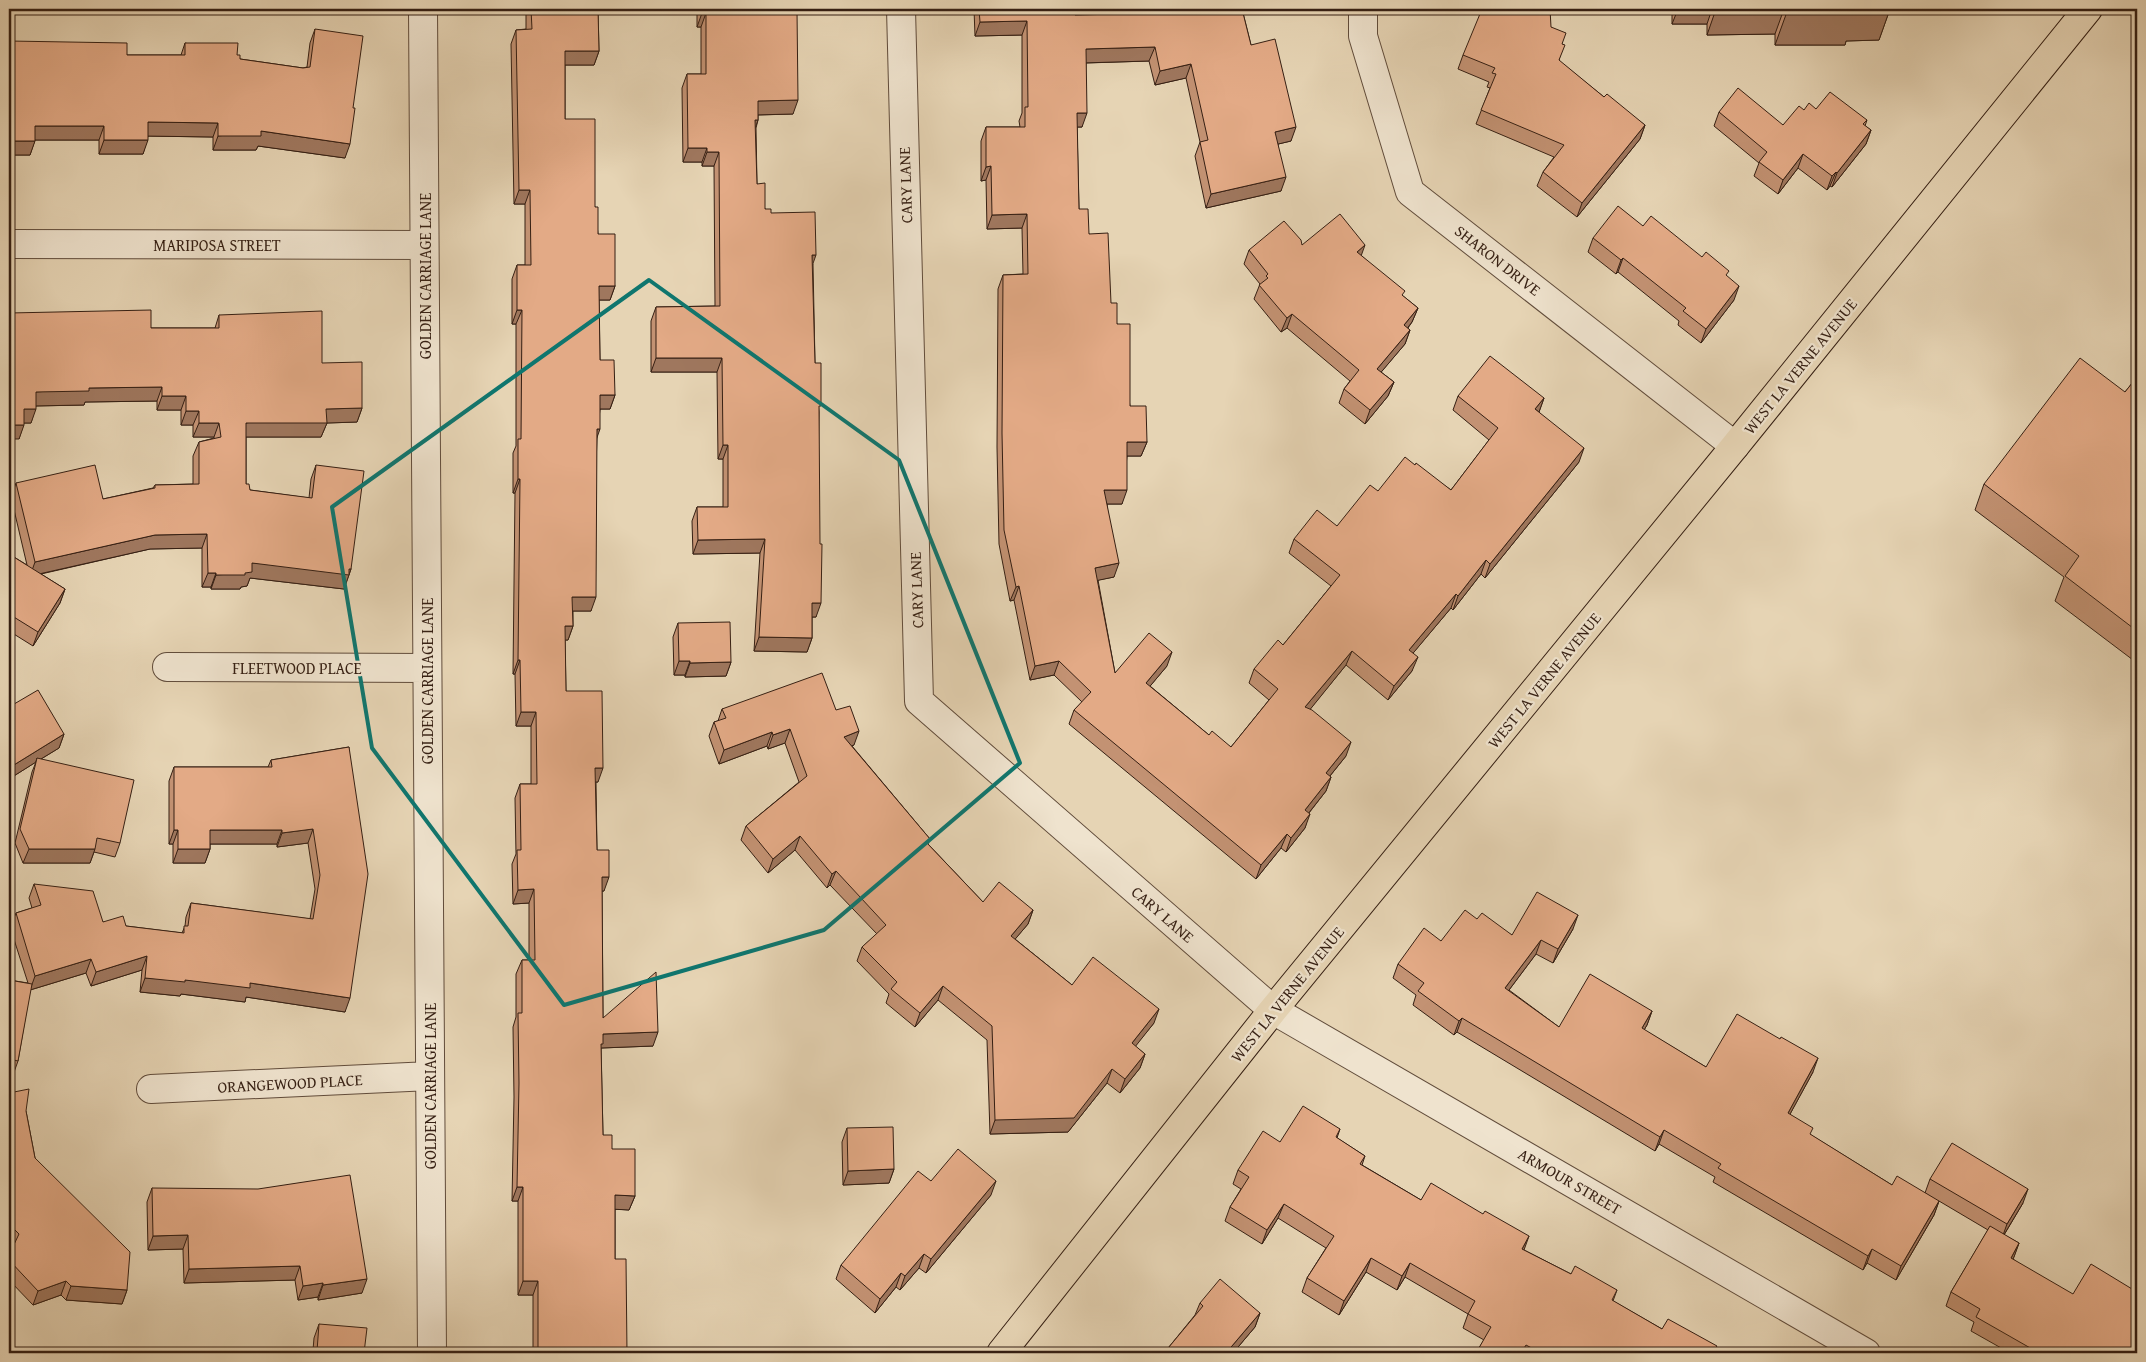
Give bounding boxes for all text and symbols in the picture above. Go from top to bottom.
street label: CARY LANE [892,146,918,224]
street label: GOLDEN CARRIAGE LANE [413,193,437,359]
street label: SHARON DRIVE [1450,219,1546,301]
street label: MARIPOSA STREET [153,233,281,257]
street label: WEST LA VERNE AVENUE [1737,293,1863,439]
street label: CARY LANE [903,551,929,629]
street label: GOLDEN CARRIAGE LANE [415,598,439,764]
street label: WEST LA VERNE AVENUE [1481,607,1607,753]
street label: FLEETWOOD PLACE [232,656,362,680]
street label: CARY LANE [1126,880,1200,948]
street label: WEST LA VERNE AVENUE [1224,921,1350,1067]
street label: GOLDEN CARRIAGE LANE [418,1003,442,1169]
street label: ORANGEWOOD PLACE [217,1067,363,1099]
street label: ARMOUR STREET [1514,1142,1626,1220]

